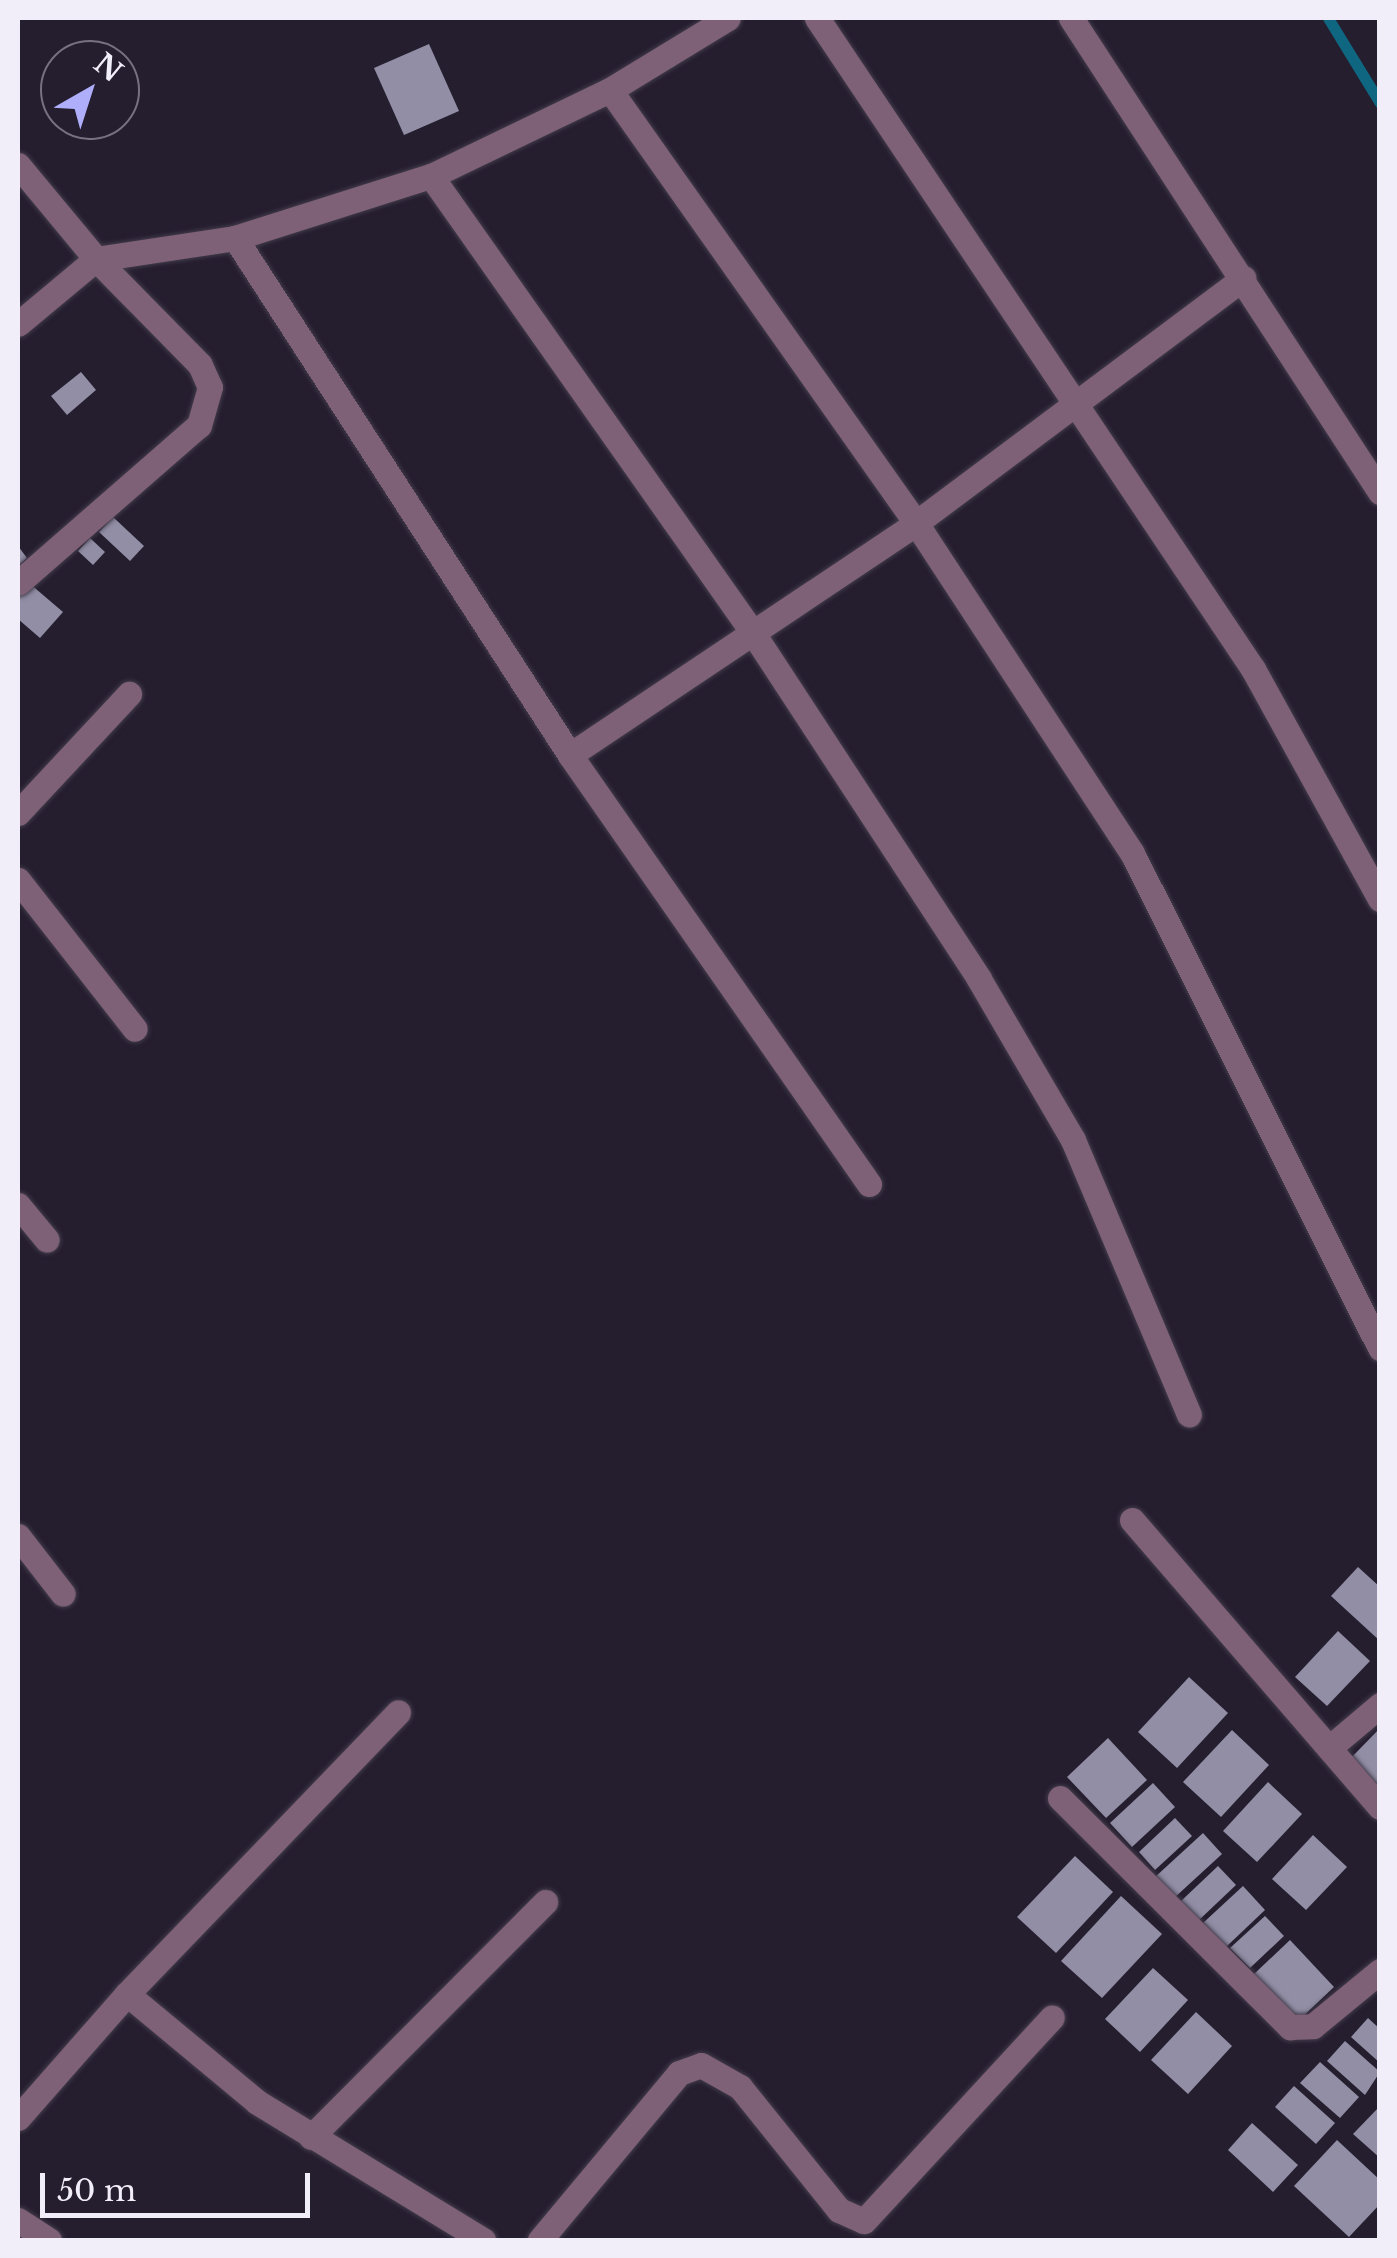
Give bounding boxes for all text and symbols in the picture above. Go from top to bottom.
north arrow [40,40,140,140]
text: N [87,46,129,90]
scale bar [45,2153,315,2215]
text: 50 m [57,2172,136,2209]

